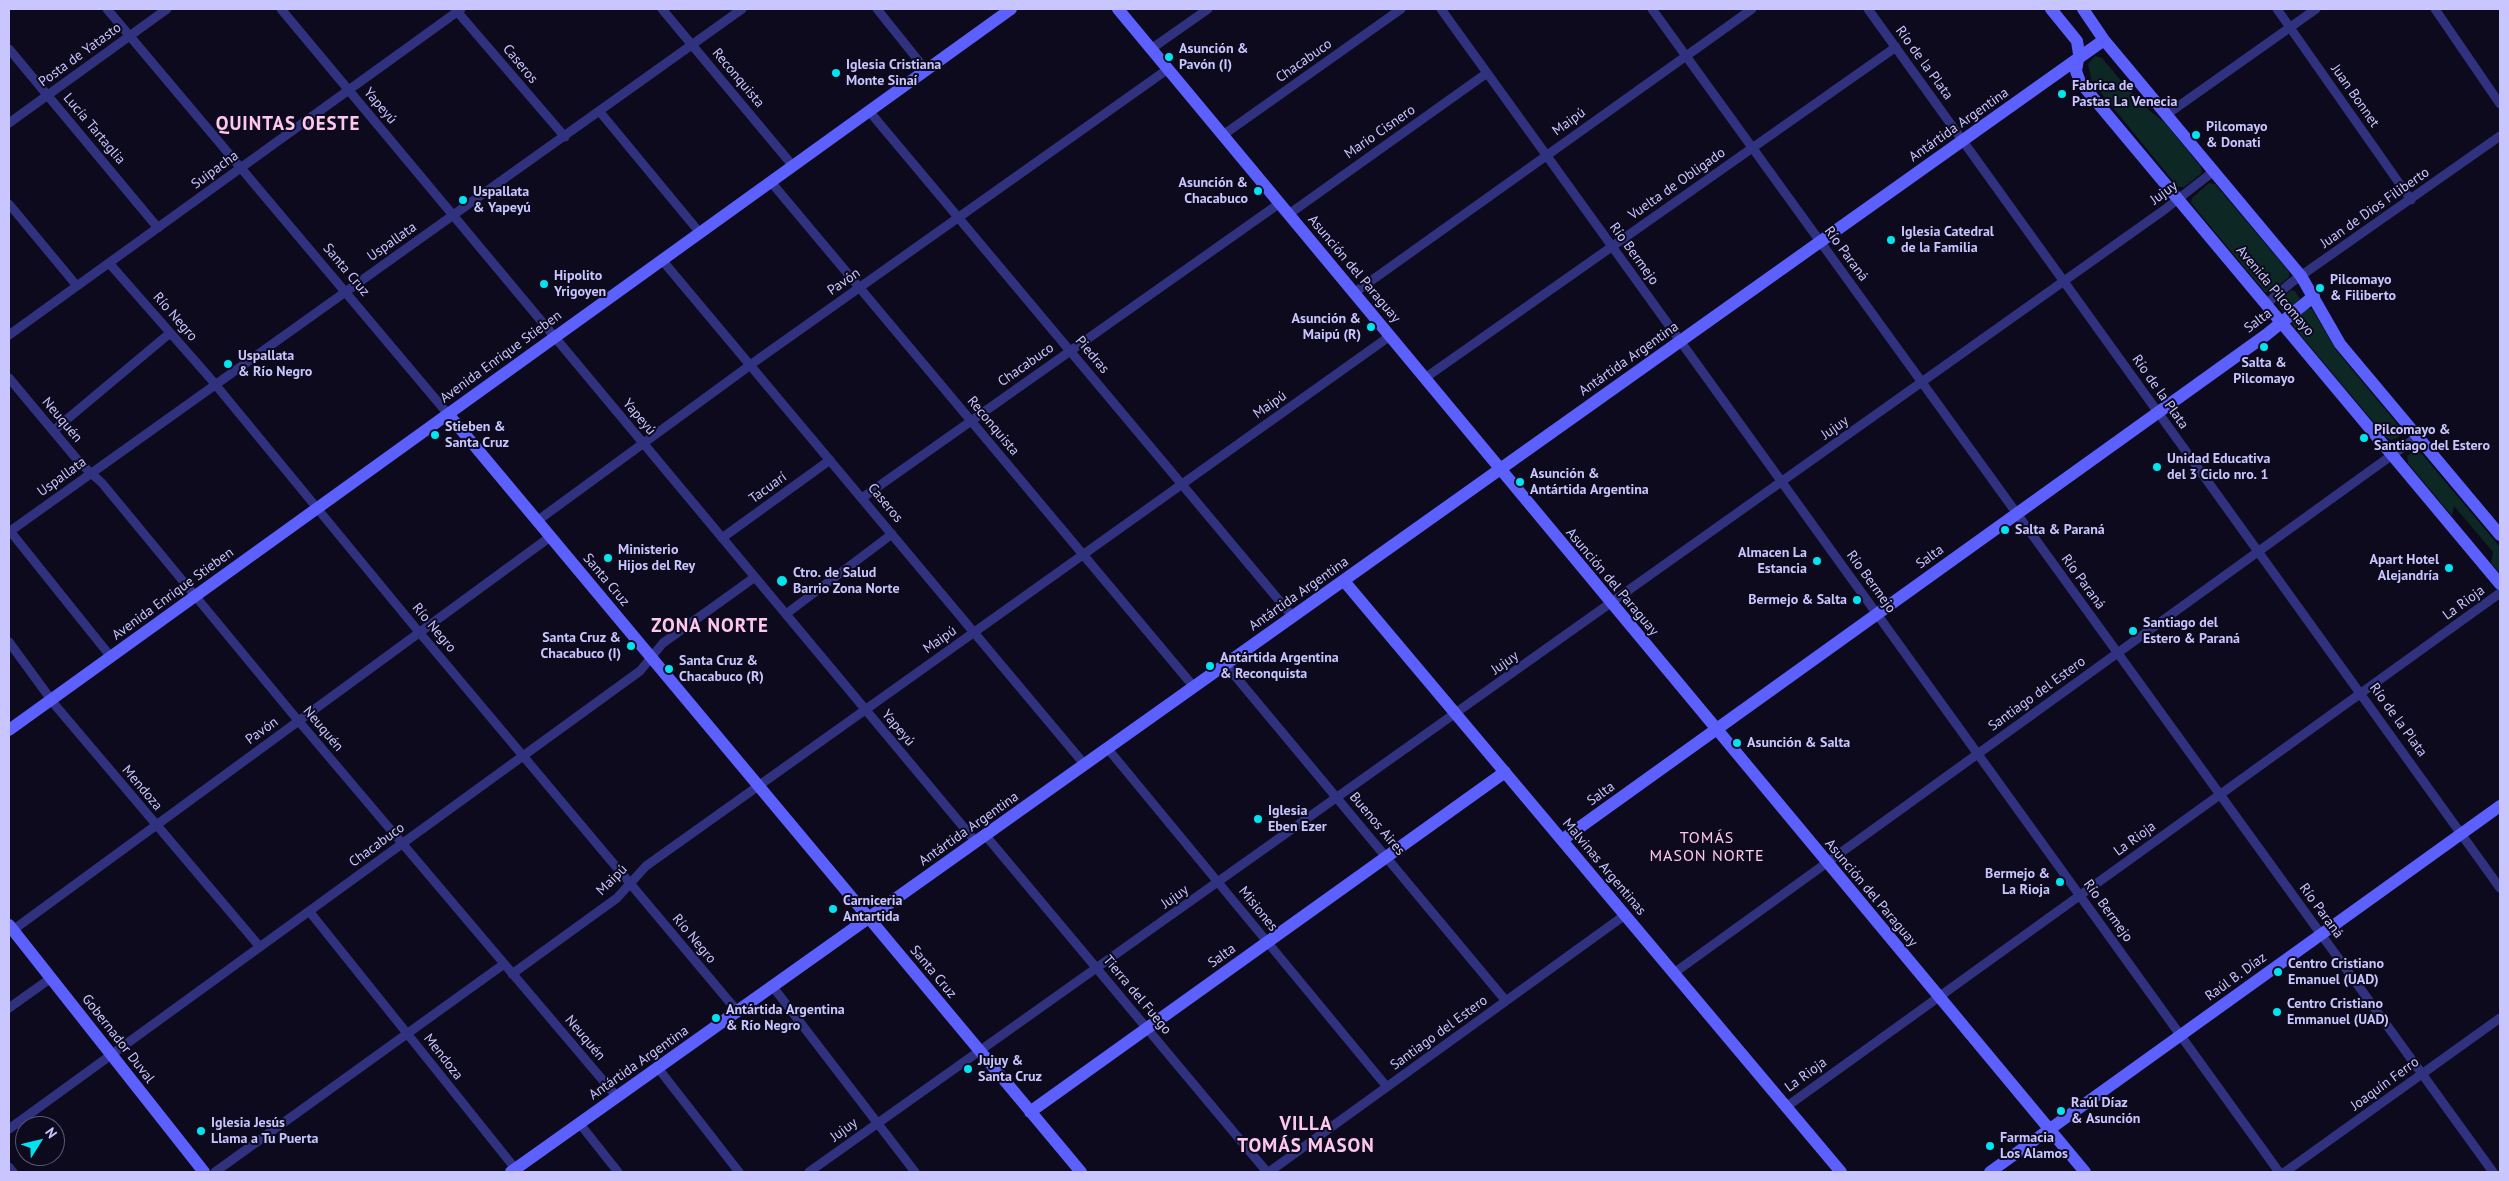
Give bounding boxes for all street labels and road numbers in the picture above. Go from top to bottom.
street label: Posta de Yatasto [35,19,125,91]
street label: Río de la Plata [1892,23,1956,103]
street label: Chacabuco [1273,36,1335,86]
street label: Caseros [499,41,541,87]
street label: Reconquista [708,45,768,111]
street label: Juan Bonnet [2327,61,2383,131]
street label: Yapeyú [360,84,400,128]
street label: Antártida Argentina [1906,84,2012,166]
street label: Lucía Tartaglia [59,90,129,168]
street label: Mario Cisnero [1341,101,1419,163]
street label: Maipú [1549,104,1589,140]
street label: Vuelta de Obligado [1625,144,1729,224]
street label: Suipacha [188,147,242,193]
street label: Juan de Dios Filiberto [2317,164,2433,252]
street label: Jujuy [2147,178,2181,208]
street label: Asunción del Paraguay [1304,212,1404,326]
street label: Uspallata [364,219,420,265]
street label: Río Bermejo [1606,220,1662,288]
street label: Río Paraná [1820,223,1872,285]
street label: Santa Cruz [319,240,373,300]
street label: Avenida Pilcomayo [2232,243,2318,339]
street label: Pavón [824,265,864,299]
street label: Río Negro [149,289,201,345]
street label: Salta [2241,305,2275,337]
street label: Avenida Enrique Stieben [437,307,565,407]
street label: Antártida Argentina [1576,318,1682,400]
street label: Piedras [1071,333,1113,377]
street label: Chacabuco [995,340,1057,390]
street label: Río de la Plata [2128,352,2192,432]
street label: Maipú [1250,388,1290,422]
street label: Reconquista [963,393,1023,459]
street label: Neuquén [38,394,86,446]
street label: Yapeyú [619,395,659,439]
street label: Jujuy [1818,413,1852,443]
street label: Uspallata [34,454,90,500]
street label: Tacuarí [746,469,790,507]
street label: Caseros [864,480,906,526]
street label: Asunción del Paraguay [1562,525,1662,639]
street label: Salta [1913,541,1947,573]
street label: Avenida Enrique Stieben [109,544,237,644]
street label: Río Bermejo [1843,548,1899,616]
street label: Santa Cruz [579,550,633,610]
street label: Río Paraná [2057,551,2109,613]
street label: Antártida Argentina [1246,553,1352,635]
street label: La Rioja [2440,582,2488,624]
street label: Río Negro [408,600,460,656]
street label: Maipú [920,623,960,657]
street label: Jujuy [1488,648,1522,678]
street label: Santiago del Estero [1985,653,2089,735]
street label: Río de la Plata [2366,680,2430,760]
street label: Neuquén [299,703,347,755]
street label: Yapeyú [878,706,918,750]
street label: Pavón [242,714,282,748]
street label: Mendoza [118,762,166,814]
street label: Salta [1584,778,1618,810]
street label: Antártida Argentina [916,788,1022,870]
street label: Buenos Aires [1346,789,1408,859]
street label: Malvinas Argentinas [1559,815,1649,919]
street label: La Rioja [2111,818,2159,860]
street label: Chacabuco [346,819,408,871]
street label: Asunción del Paraguay [1821,836,1921,950]
street label: Maipú [593,861,631,899]
street label: Río Bermejo [2080,877,2136,945]
street label: Río Paraná [2295,880,2347,942]
street label: Jujuy [1158,882,1192,912]
street label: Misiones [1235,883,1281,935]
street label: Río Negro [668,911,720,967]
street label: Salta [1205,940,1239,972]
street label: Santa Cruz [906,942,960,1002]
street label: Raúl B. Díaz [2202,949,2270,1005]
street label: Tierra del Fuego [1099,952,1175,1038]
street label: Gobernador Duval [78,991,158,1087]
street label: Santiago del Estero [1387,992,1491,1074]
street label: Neuquén [561,1012,609,1064]
street label: Antártida Argentina [586,1022,692,1104]
street label: Mendoza [420,1031,466,1083]
street label: La Rioja [1782,1054,1830,1096]
street label: Joaquín Ferro [2348,1054,2422,1114]
street label: Jujuy [827,1115,861,1145]

